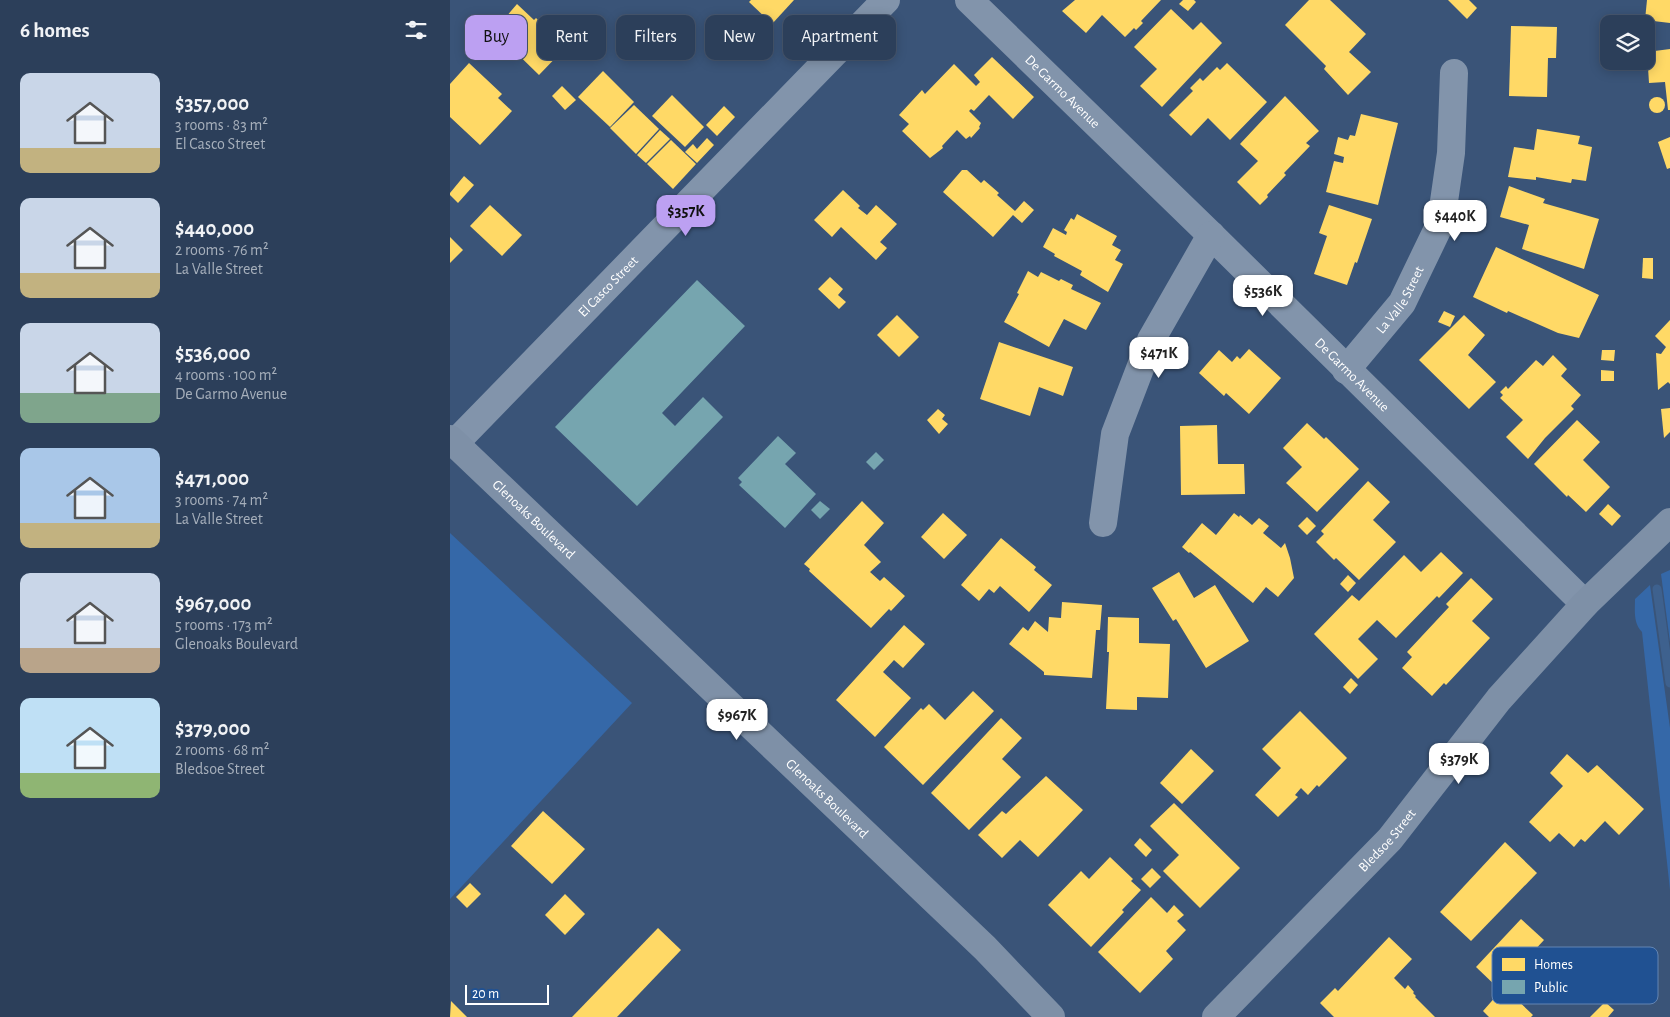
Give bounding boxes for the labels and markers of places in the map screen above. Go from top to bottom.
pin: $357K [651,194,721,237]
pin: $440K [1420,200,1490,242]
pin: $536K [1228,274,1298,317]
pin: $471K [1124,336,1194,379]
pin: $967K [702,698,772,741]
pin: $379K [1424,742,1494,785]

